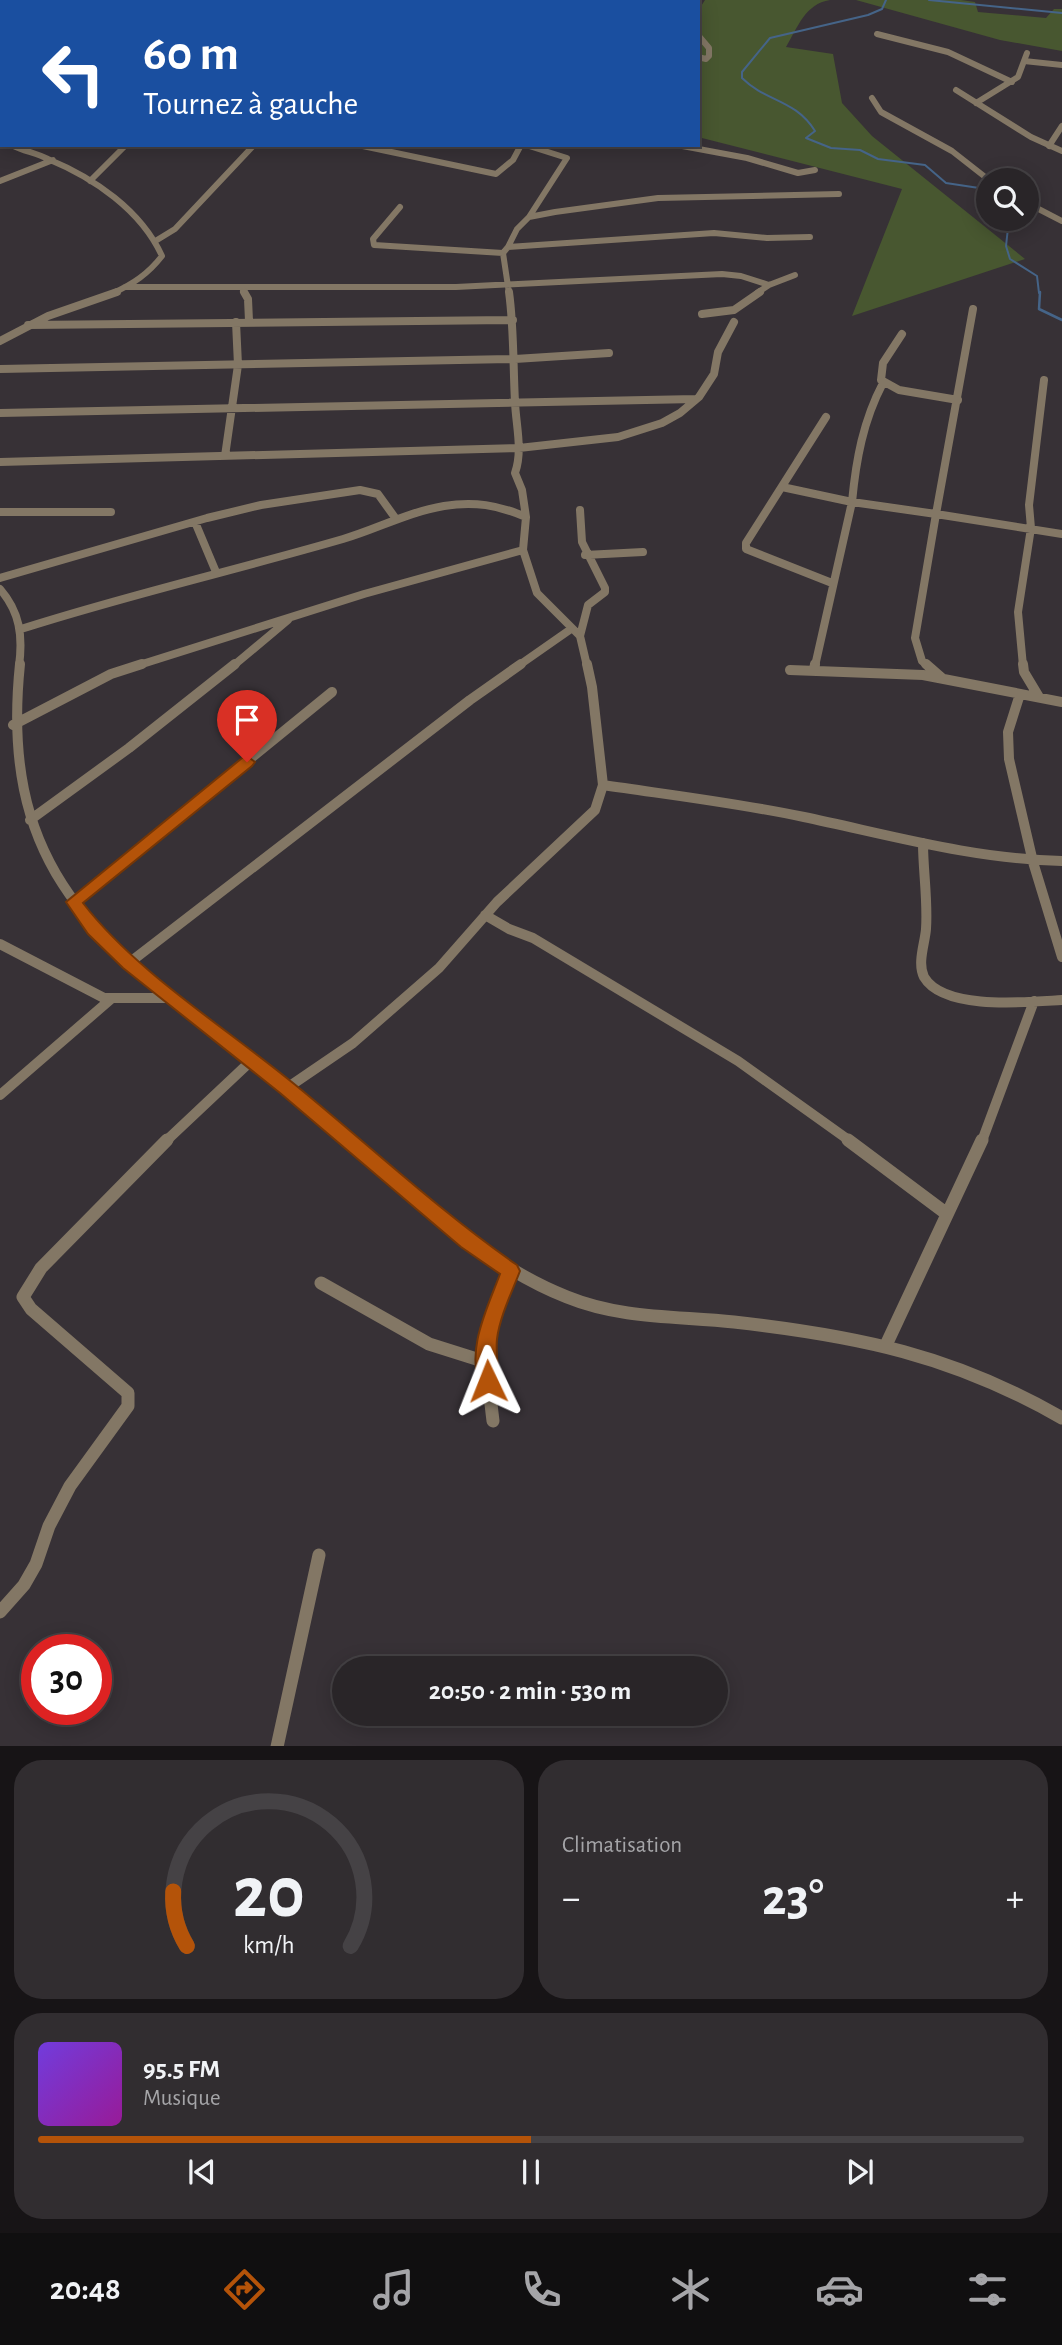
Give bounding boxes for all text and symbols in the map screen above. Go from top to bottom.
icon: left [28,28,119,119]
text: 60 m [143,30,239,79]
text: Tournez à gauche [143,88,358,120]
map controls [976,168,1039,231]
button: search [976,168,1039,231]
pin [217,690,277,762]
icon: arrive [228,701,266,739]
position arrow [451,1344,525,1418]
speed limit sign: 30 [21,1634,112,1725]
text: 20:50 · 2 min · 530 m [429,1678,631,1704]
text: Climatisation [562,1834,682,1857]
text: 20 [233,1858,305,1931]
text: 23° [762,1872,824,1924]
text: − [562,1880,580,1918]
text: + [1006,1880,1024,1918]
text: km/h [243,1932,295,1957]
text: 95.5 FM [143,2056,220,2082]
text: Musique [143,2087,221,2110]
icon: previous [183,2153,221,2191]
icon: pause [512,2153,550,2191]
icon: next [841,2153,879,2191]
icon: directions [220,2265,269,2314]
icon: music [369,2265,418,2314]
icon: phone [517,2265,566,2314]
icon: climate [666,2265,715,2314]
icon: car [815,2265,864,2314]
icon: filters [963,2265,1012,2314]
text: 20:48 [50,2273,121,2305]

